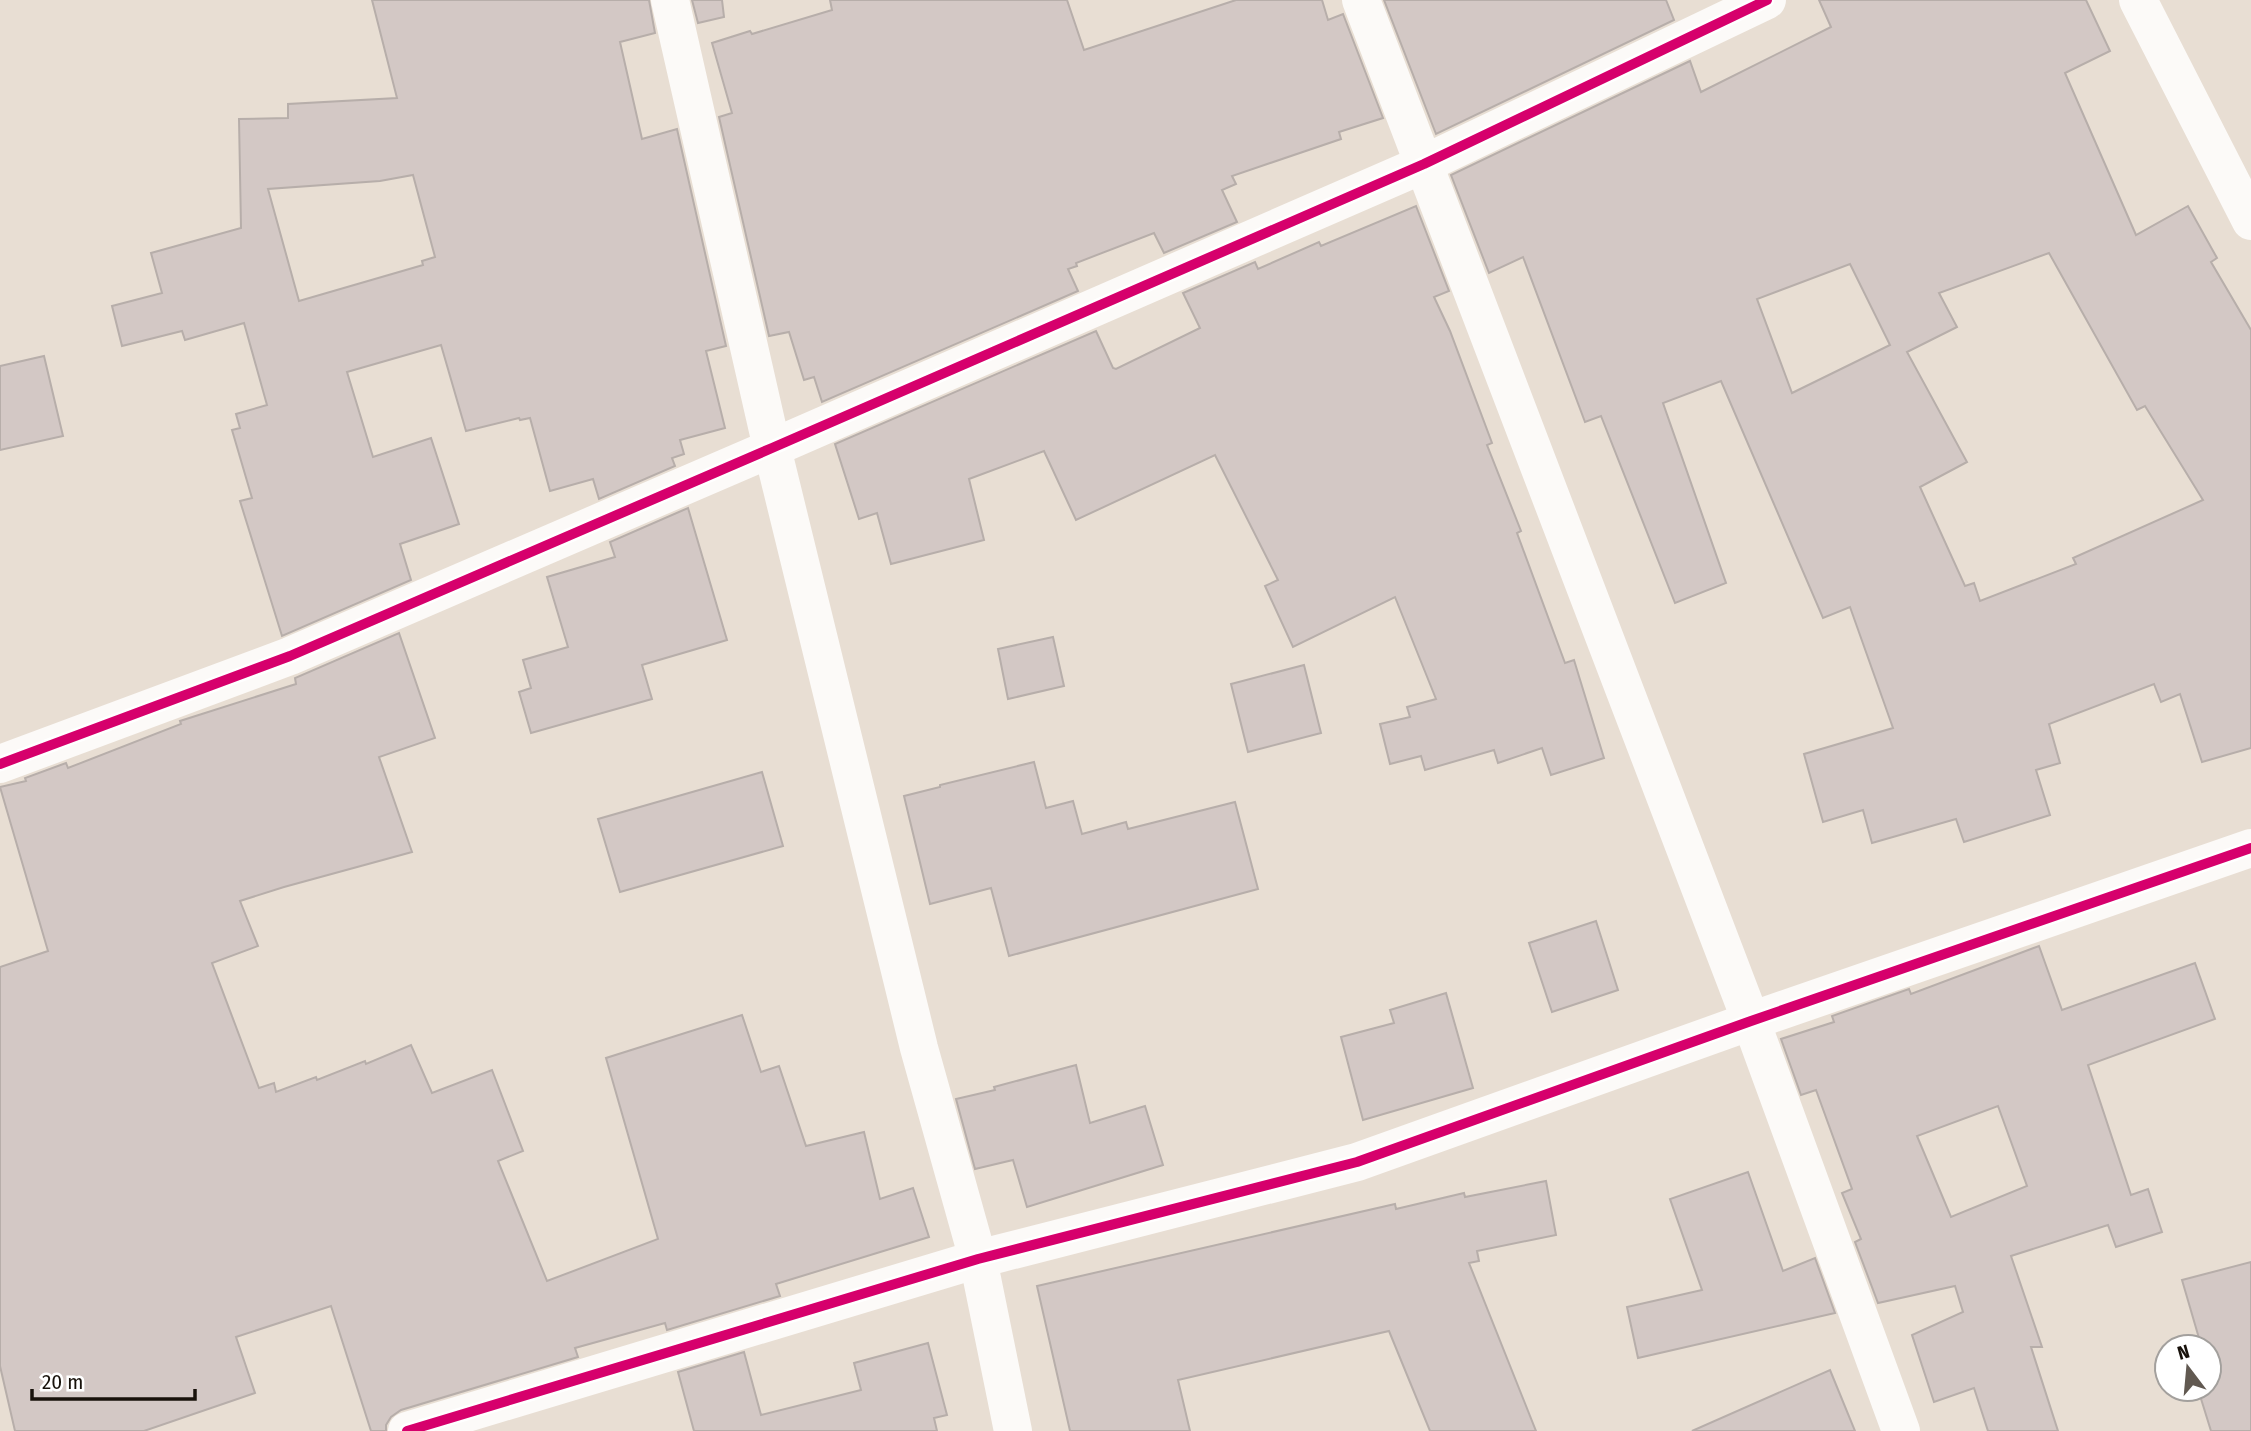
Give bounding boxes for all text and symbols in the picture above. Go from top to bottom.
north arrow [2153,1333,2223,1403]
text: N [2175,1340,2192,1365]
scale bar [32,1358,194,1402]
text: 20 m [42,1369,83,1395]

